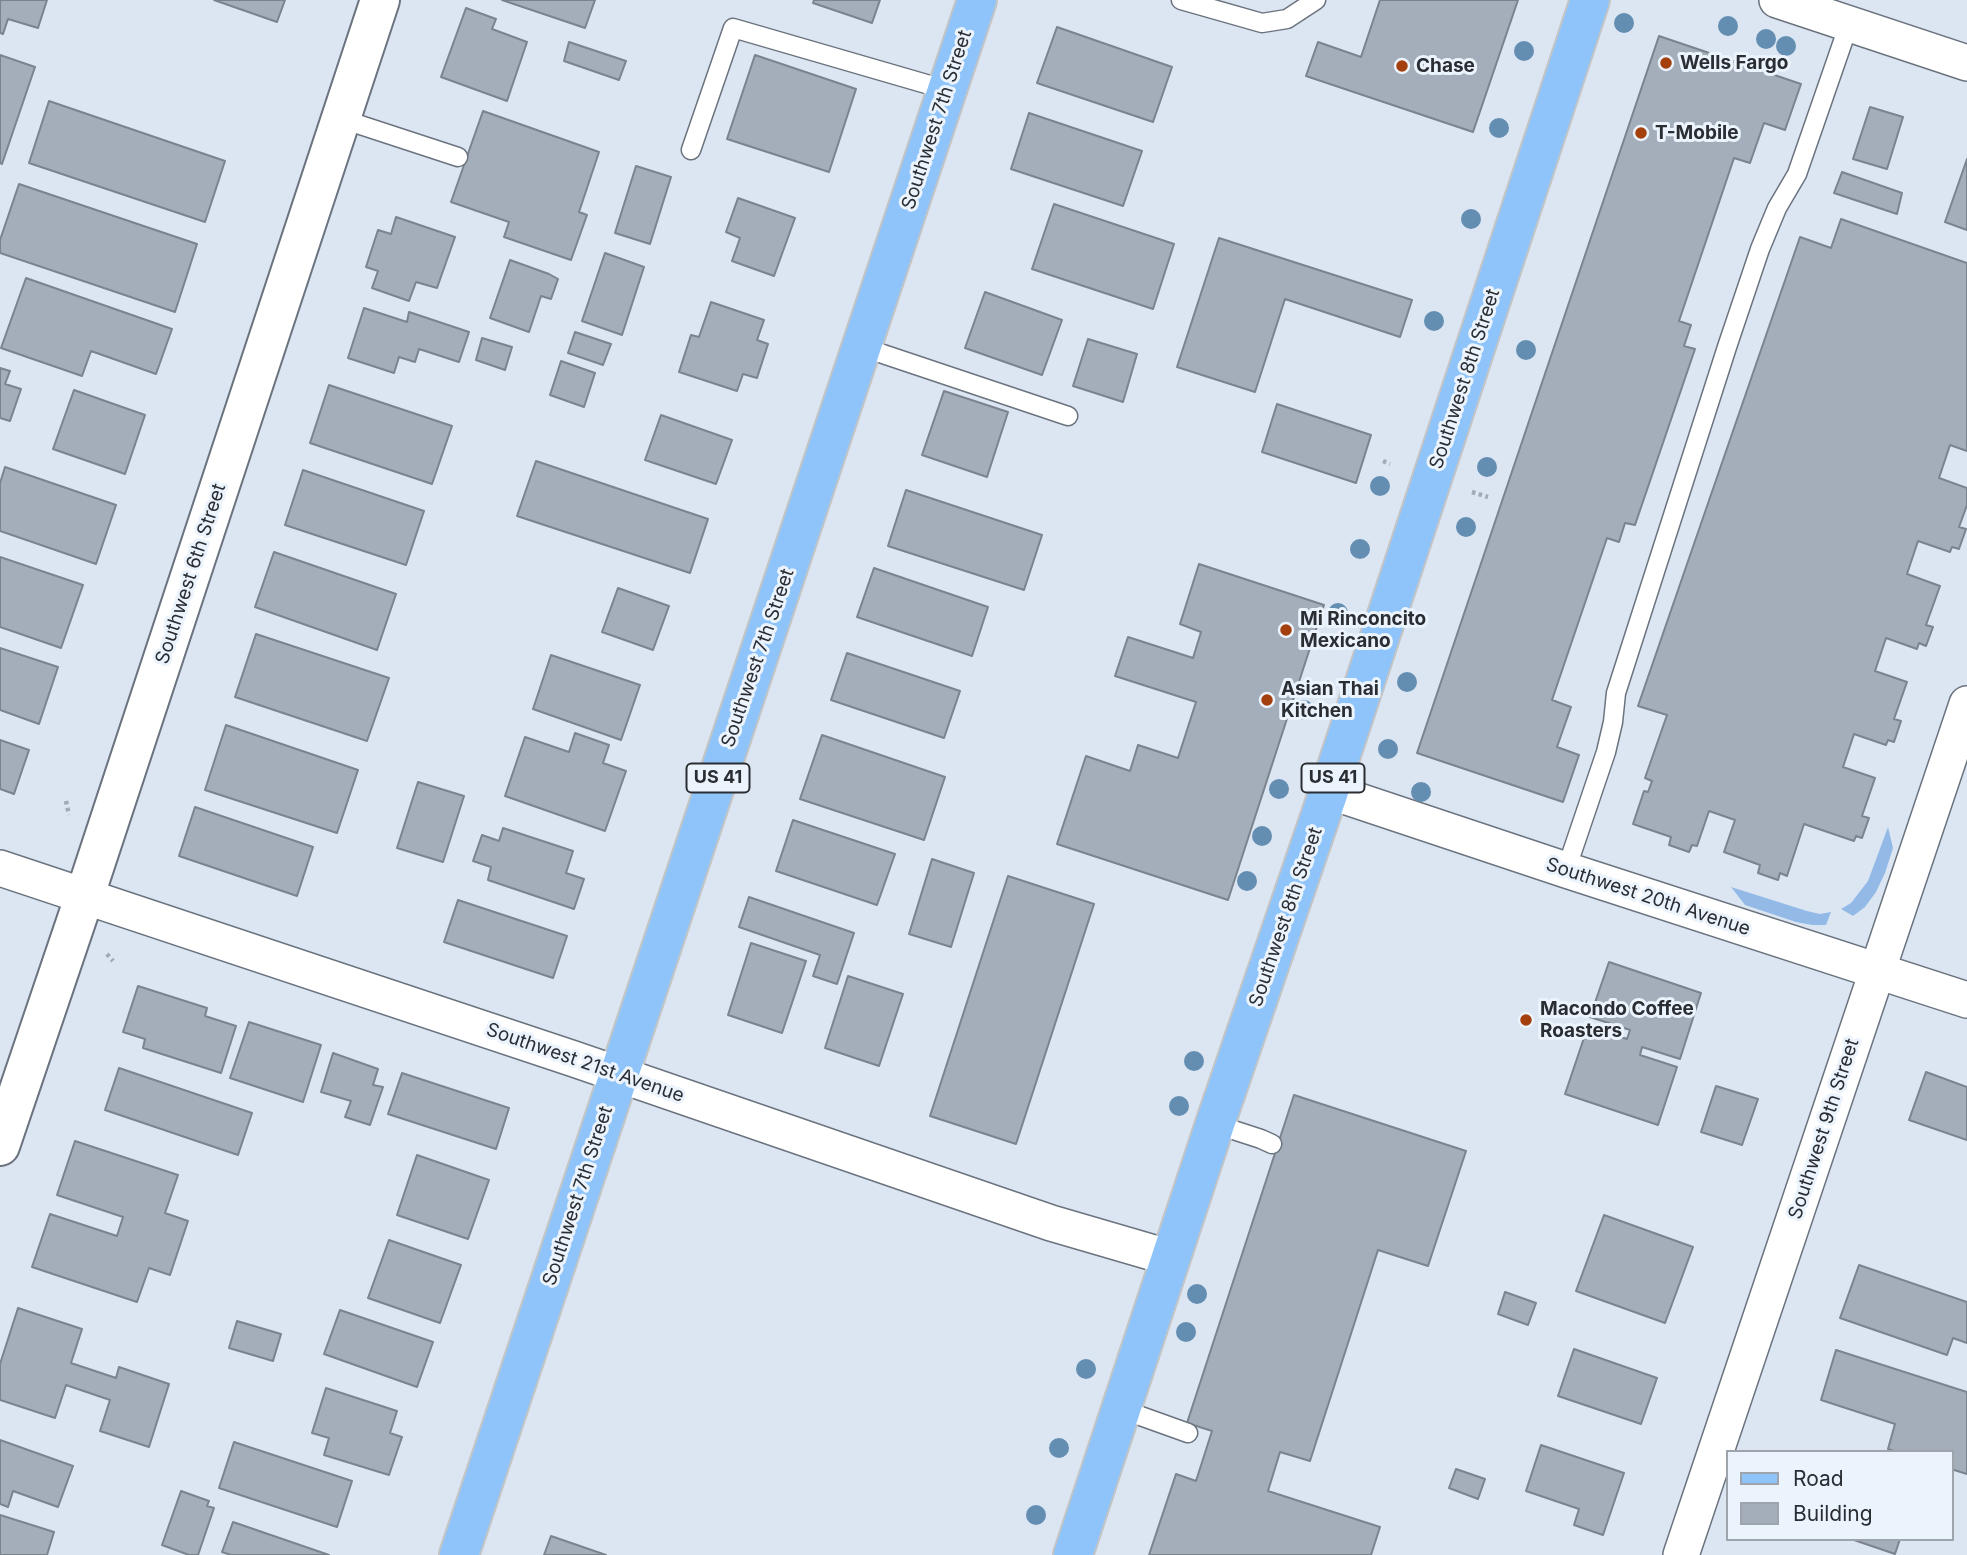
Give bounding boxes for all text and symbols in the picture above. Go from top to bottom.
street label: Southwest 7th Street [897,27,977,213]
place label: Wells Fargo [1680,52,1788,74]
place label: Chase [1416,55,1475,77]
marker: Wells Fargo [1658,55,1674,71]
marker: Chase [1394,58,1410,74]
place label: T-Mobile [1655,122,1739,144]
marker: T-Mobile [1633,125,1649,141]
street label: Southwest 8th Street [1425,286,1505,472]
street label: Southwest 6th Street [151,481,231,667]
street label: Southwest 7th Street [717,566,799,750]
place label: Mi Rinconcito Mexicano [1300,608,1426,652]
marker: Mi Rinconcito Mexicano [1278,622,1294,638]
place label: Asian Thai Kitchen [1281,678,1379,722]
marker: Asian Thai Kitchen [1259,692,1275,708]
road number: US 41 [686,764,750,792]
road number: US 41 [1302,764,1364,792]
street label: Southwest 8th Street [1245,824,1327,1010]
street label: Southwest 20th Avenue [1543,853,1753,941]
place label: Macondo Coffee Roasters [1540,998,1694,1042]
marker: Macondo Coffee Roasters [1518,1012,1534,1028]
street label: Southwest 21st Avenue [483,1018,687,1108]
street label: Southwest 9th Street [1784,1036,1864,1222]
street label: Southwest 7th Street [538,1103,618,1289]
legend [1726,1450,1953,1541]
text: Road [1793,1466,1844,1491]
text: Building [1793,1501,1873,1526]

